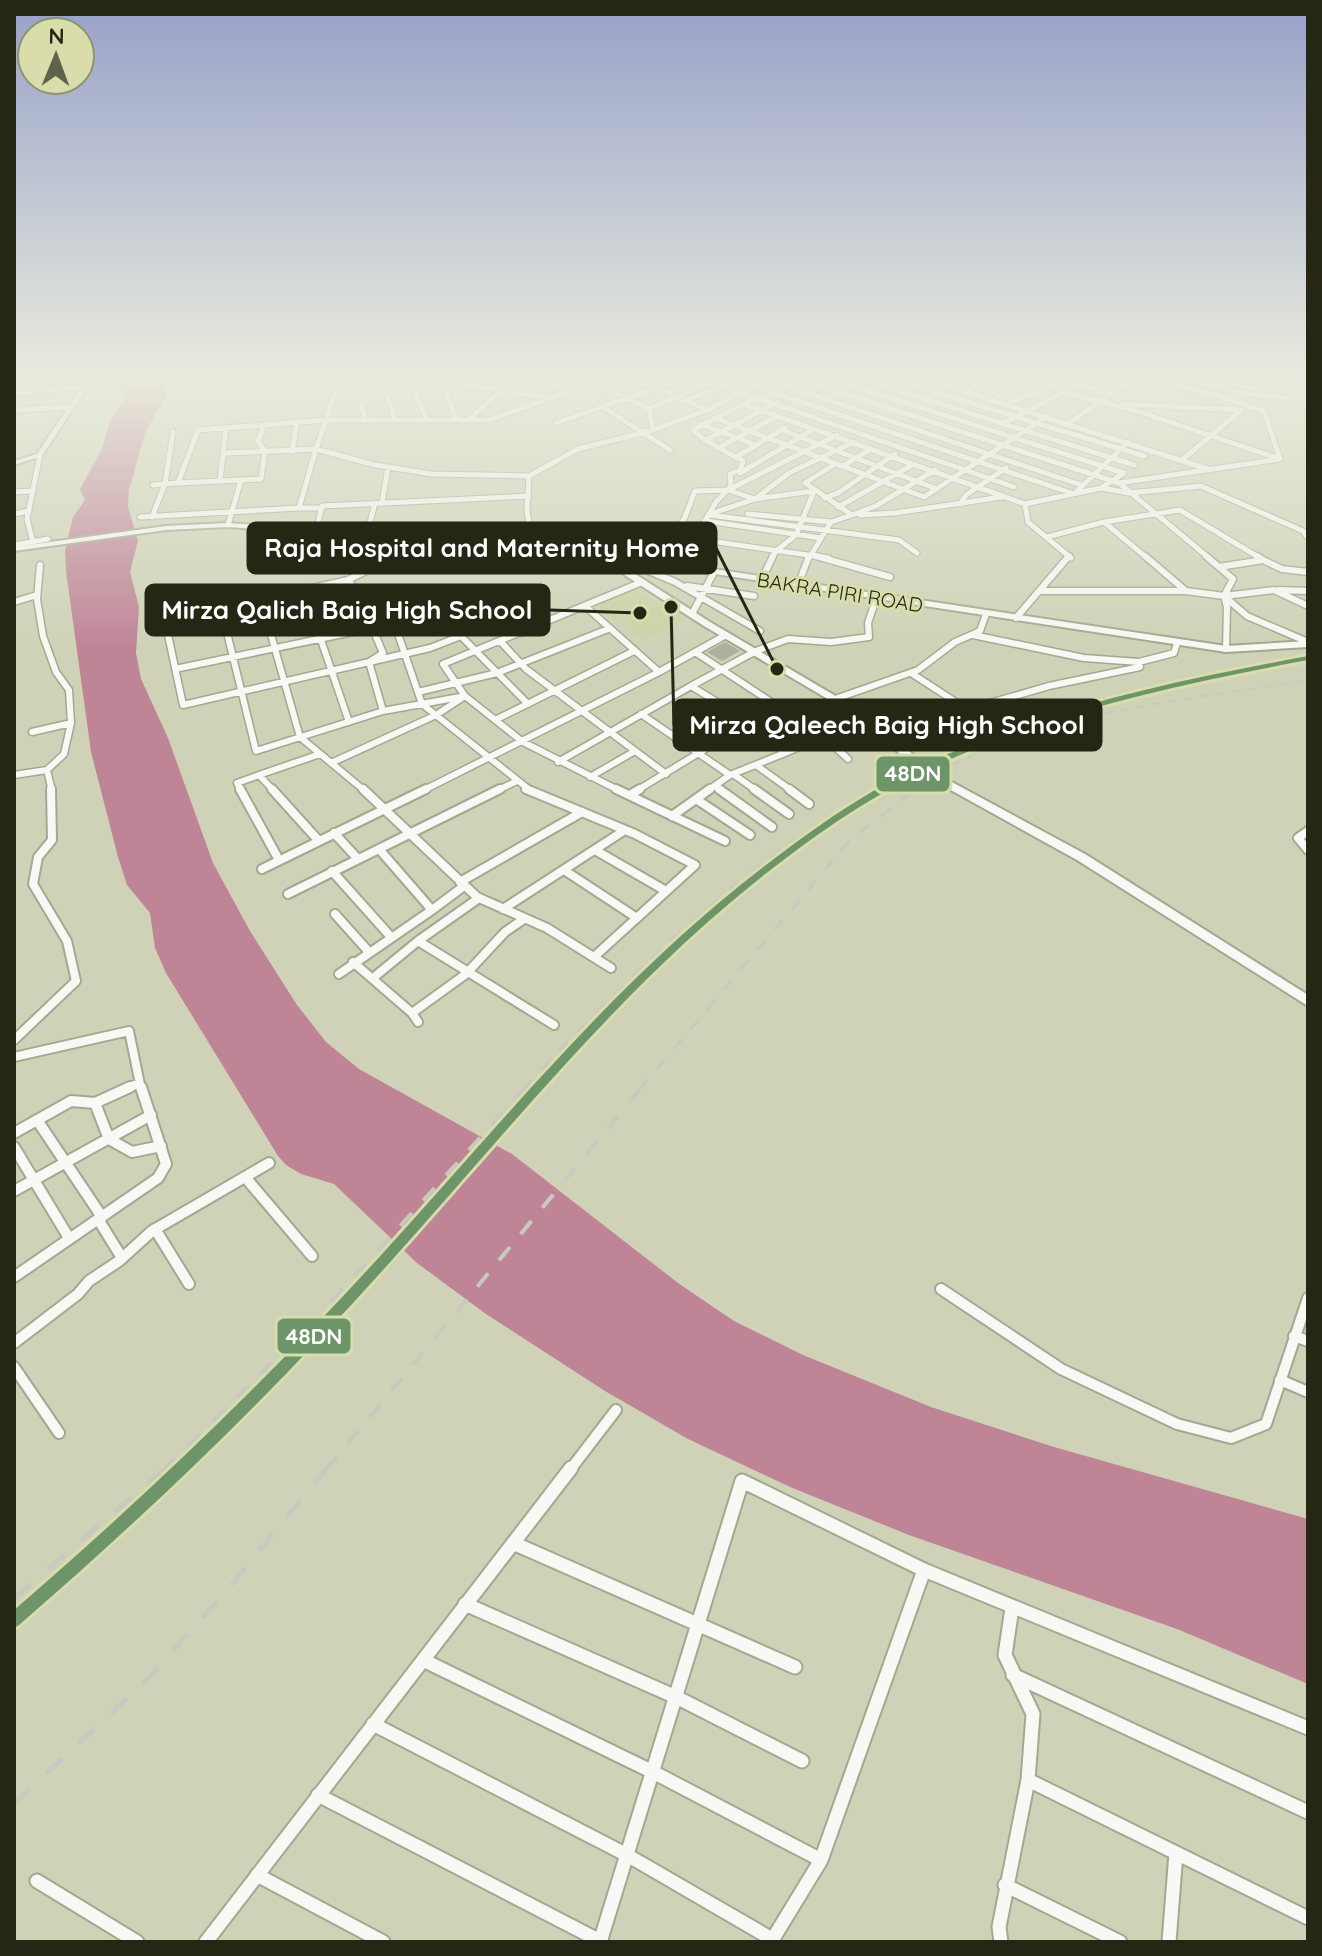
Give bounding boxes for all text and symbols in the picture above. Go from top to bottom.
north arrow [16,16,96,96]
text: N [48,22,65,50]
callout: Raja Hospital and Maternity Home [248,523,716,573]
text: Raja Hospital and Maternity Home [264,531,700,564]
street label: BAKRA PIRI ROAD [755,567,925,617]
callout: Mirza Qalich Baig High School [146,585,549,635]
text: Mirza Qalich Baig High School [161,593,533,626]
callout: Mirza Qaleech Baig High School [674,700,1101,750]
text: Mirza Qaleech Baig High School [689,708,1085,741]
line badge: 48DN [875,755,951,793]
text: 48DN [885,759,941,787]
line badge: 48DN [276,1317,352,1355]
text: 48DN [286,1322,342,1350]

